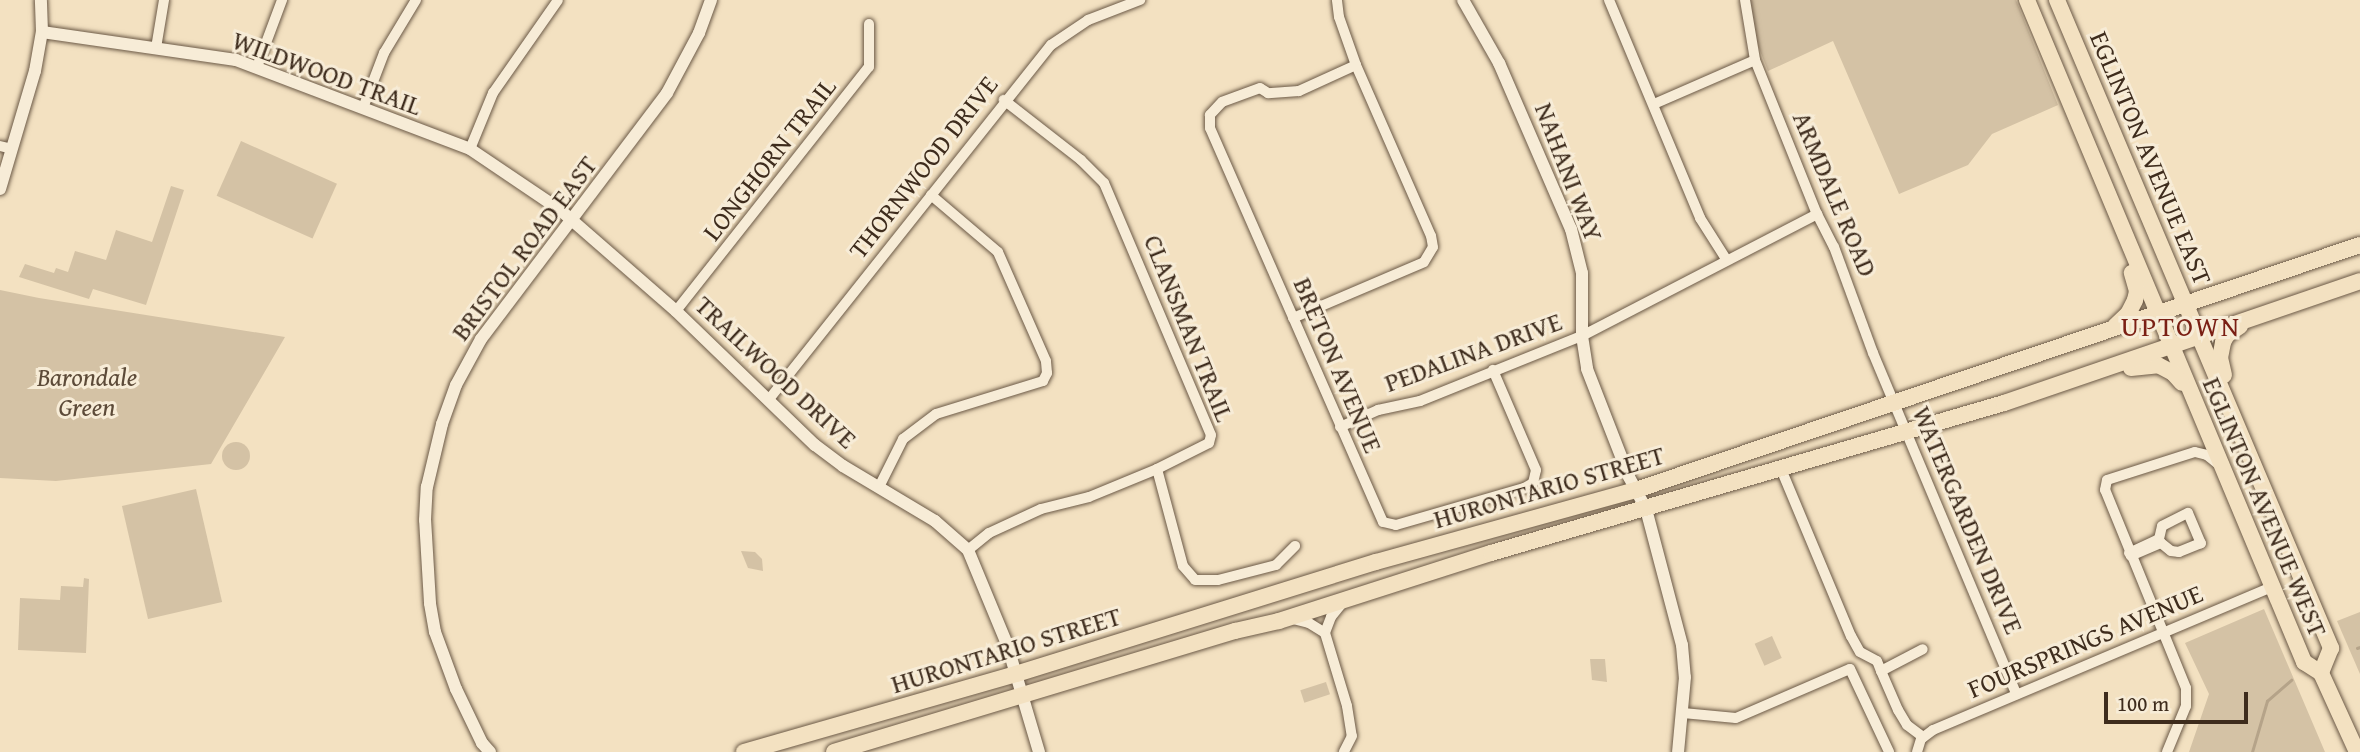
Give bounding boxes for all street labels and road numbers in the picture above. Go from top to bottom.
street label: WILDWOOD TRAIL [228,24,426,122]
street label: EGLINTON AVENUE EAST [2083,27,2219,289]
street label: THORNWOOD DRIVE [842,69,1004,265]
street label: LONGHORN TRAIL [696,72,842,246]
street label: NAHANI WAY [1528,98,1610,246]
street label: ARMDALE ROAD [1786,107,1884,281]
street label: BRISTOL ROAD EAST [445,150,603,346]
street label: CLANSMAN TRAIL [1137,230,1241,426]
street label: BRETON AVENUE [1287,273,1389,457]
street label: TRAILWOOD DRIVE [689,289,863,455]
street label: PEDALINA DRIVE [1380,306,1566,398]
street label: EGLINTON AVENUE WEST [2196,373,2334,641]
street label: WATERGARDEN DRIVE [1906,402,2030,638]
street label: HURONTARIO STREET [1430,439,1668,535]
street label: FOURSPRINGS AVENUE [1963,577,2207,705]
street label: HURONTARIO STREET [887,600,1125,700]

